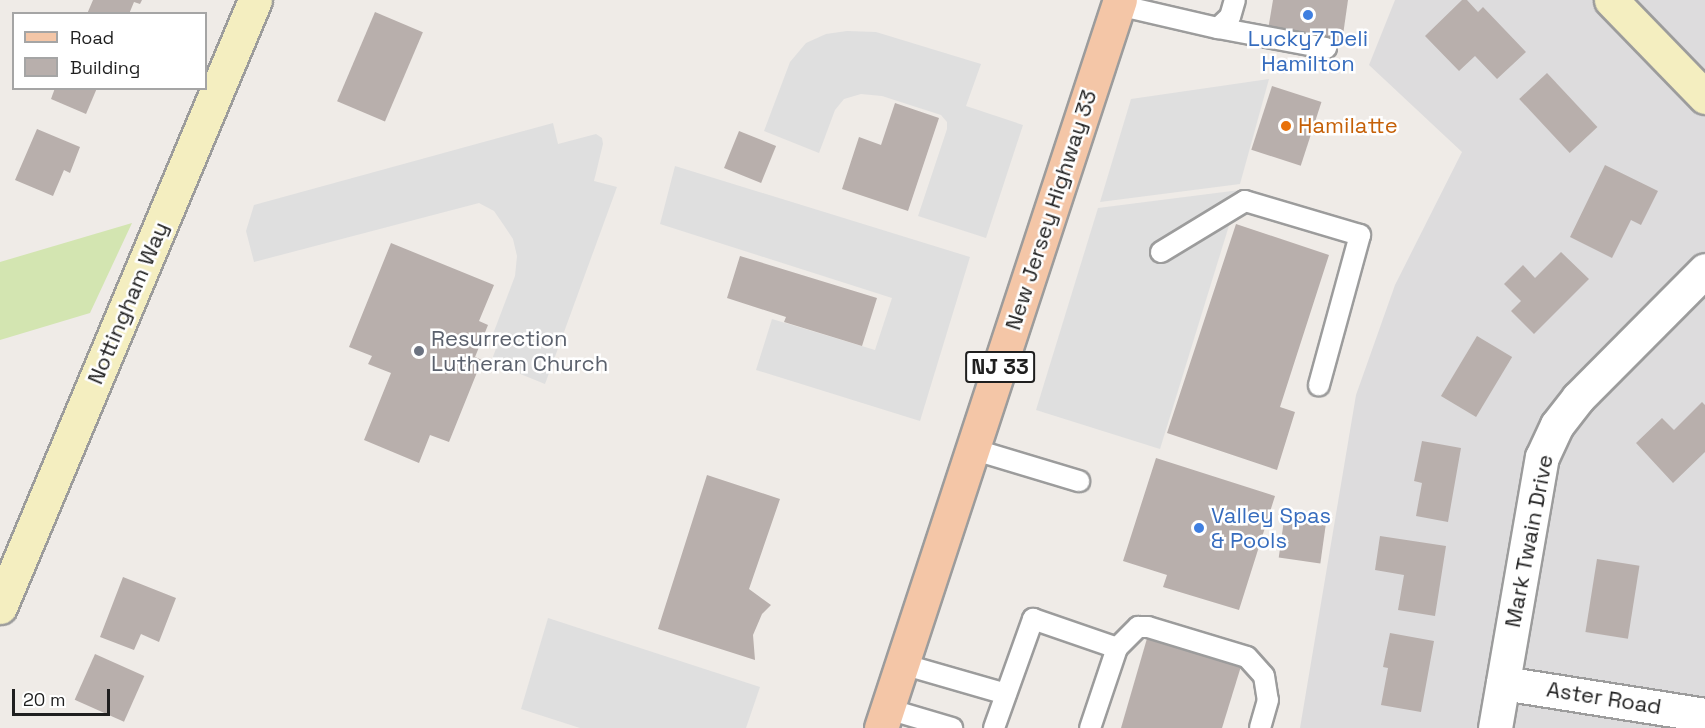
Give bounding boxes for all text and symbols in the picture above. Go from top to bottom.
marker: Lucky7 Deli Hamilton [1301,8,1315,22]
legend [12,12,207,90]
place label: Lucky7 Deli Hamilton [1248,25,1368,76]
text: Road [70,26,114,49]
text: Building [70,56,140,79]
street label: New Jersey Highway 33 [1000,87,1102,333]
place label: Hamilatte [1298,113,1398,139]
marker: Hamilatte [1279,119,1293,133]
street label: Nottingham Way [82,218,174,388]
place label: Resurrection Lutheran Church [431,325,608,376]
marker: Resurrection Lutheran Church [412,344,426,358]
road number: NJ 33 [964,349,1036,385]
street label: Mark Twain Drive [1499,452,1559,630]
place label: Valley Spas & Pools [1211,502,1331,554]
marker: Valley Spas & Pools [1192,521,1206,535]
street label: Aster Road [1545,676,1663,720]
scale bar [15,677,112,715]
text: 20 m [23,688,66,711]

